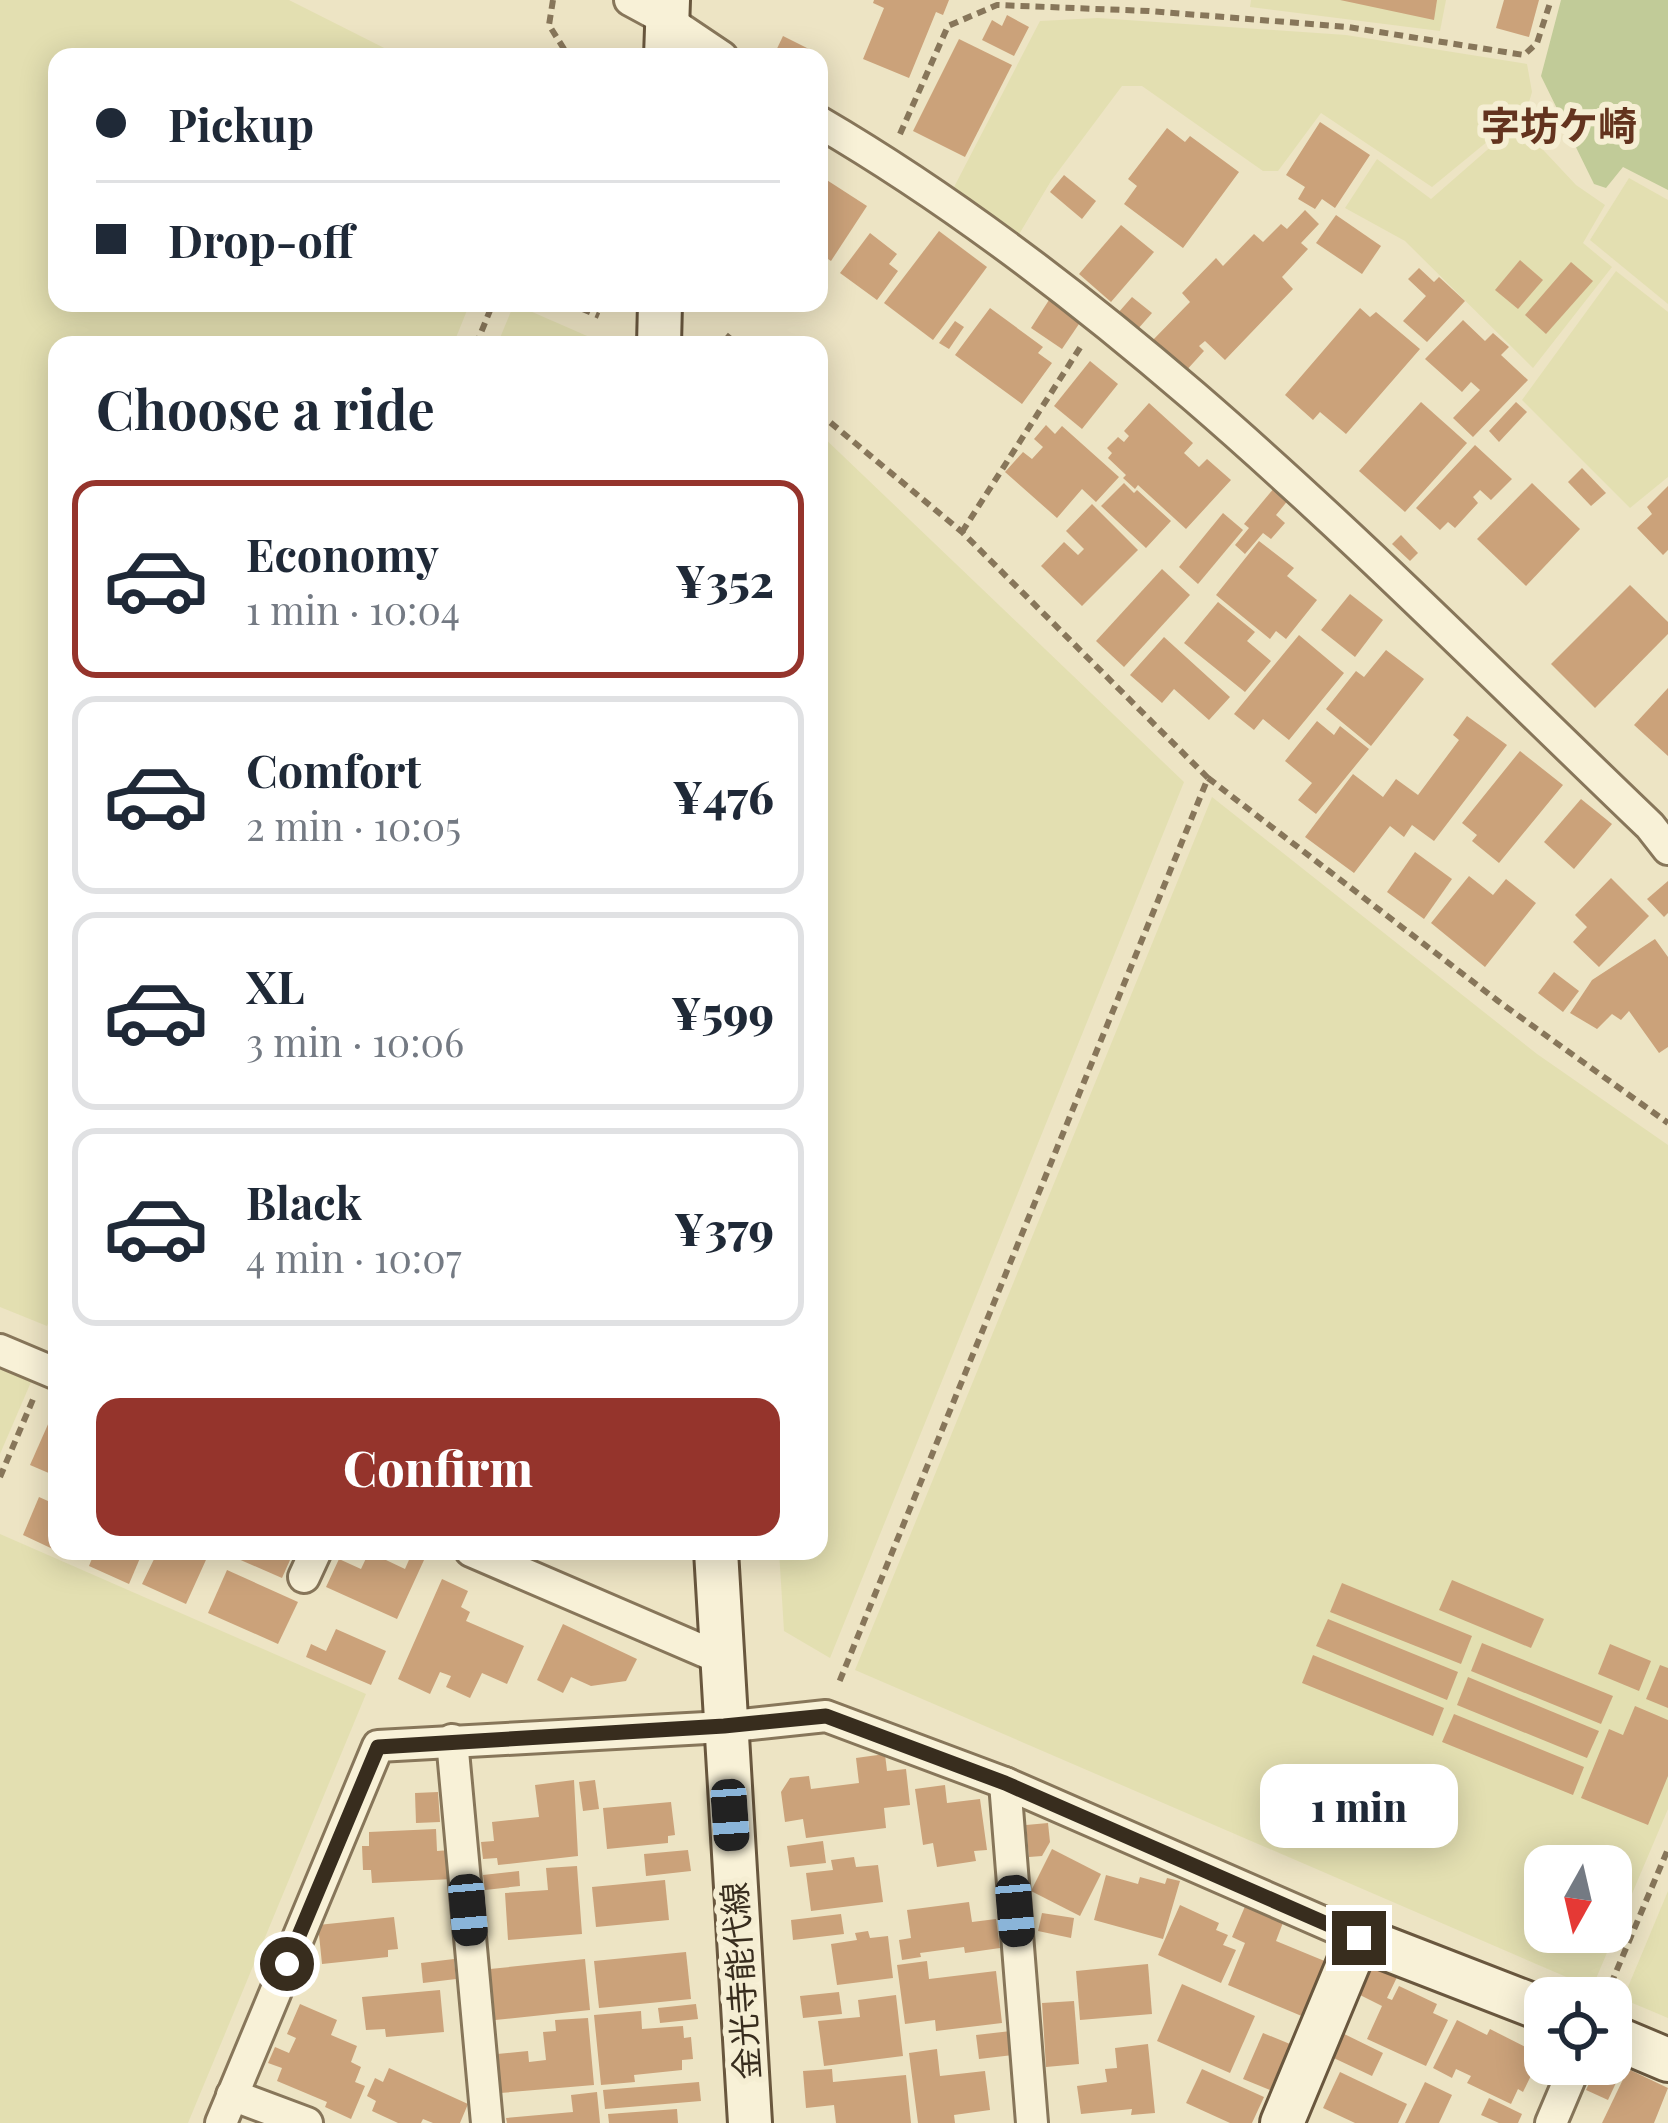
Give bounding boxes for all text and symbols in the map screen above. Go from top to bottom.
text: Pickup [168,93,314,153]
district label: 字坊ケ崎 [1481,98,1637,150]
text: Drop-off [168,209,354,269]
text: Choose a ride [96,372,435,444]
text: Economy [246,523,439,583]
icon: car [102,525,210,633]
text: ¥352 [675,549,774,609]
text: 1 min · 10:04 [246,583,460,635]
text: Comfort [246,739,421,799]
icon: car [102,741,210,849]
text: ¥476 [672,765,774,825]
text: 2 min · 10:05 [246,799,461,851]
text: XL [246,955,305,1015]
icon: car [102,957,210,1065]
text: ¥599 [671,981,774,1041]
text: 3 min · 10:06 [246,1015,464,1067]
text: Black [246,1171,362,1231]
icon: car [102,1173,210,1281]
text: ¥379 [674,1197,774,1257]
text: 4 min · 10:07 [246,1231,461,1283]
button: Confirm [96,1398,780,1536]
callout: 1 min [1260,1764,1458,1848]
car [710,1778,750,1852]
text: 1 min [1311,1780,1407,1832]
north arrow [1524,1845,1632,1953]
map controls [1524,1845,1632,2085]
car [447,1873,489,1947]
car [994,1874,1036,1948]
street label: 金光寺能代線 [710,1881,768,2081]
route end [1332,1911,1386,1965]
route start [260,1937,314,1991]
button: locate [1524,1977,1632,2085]

